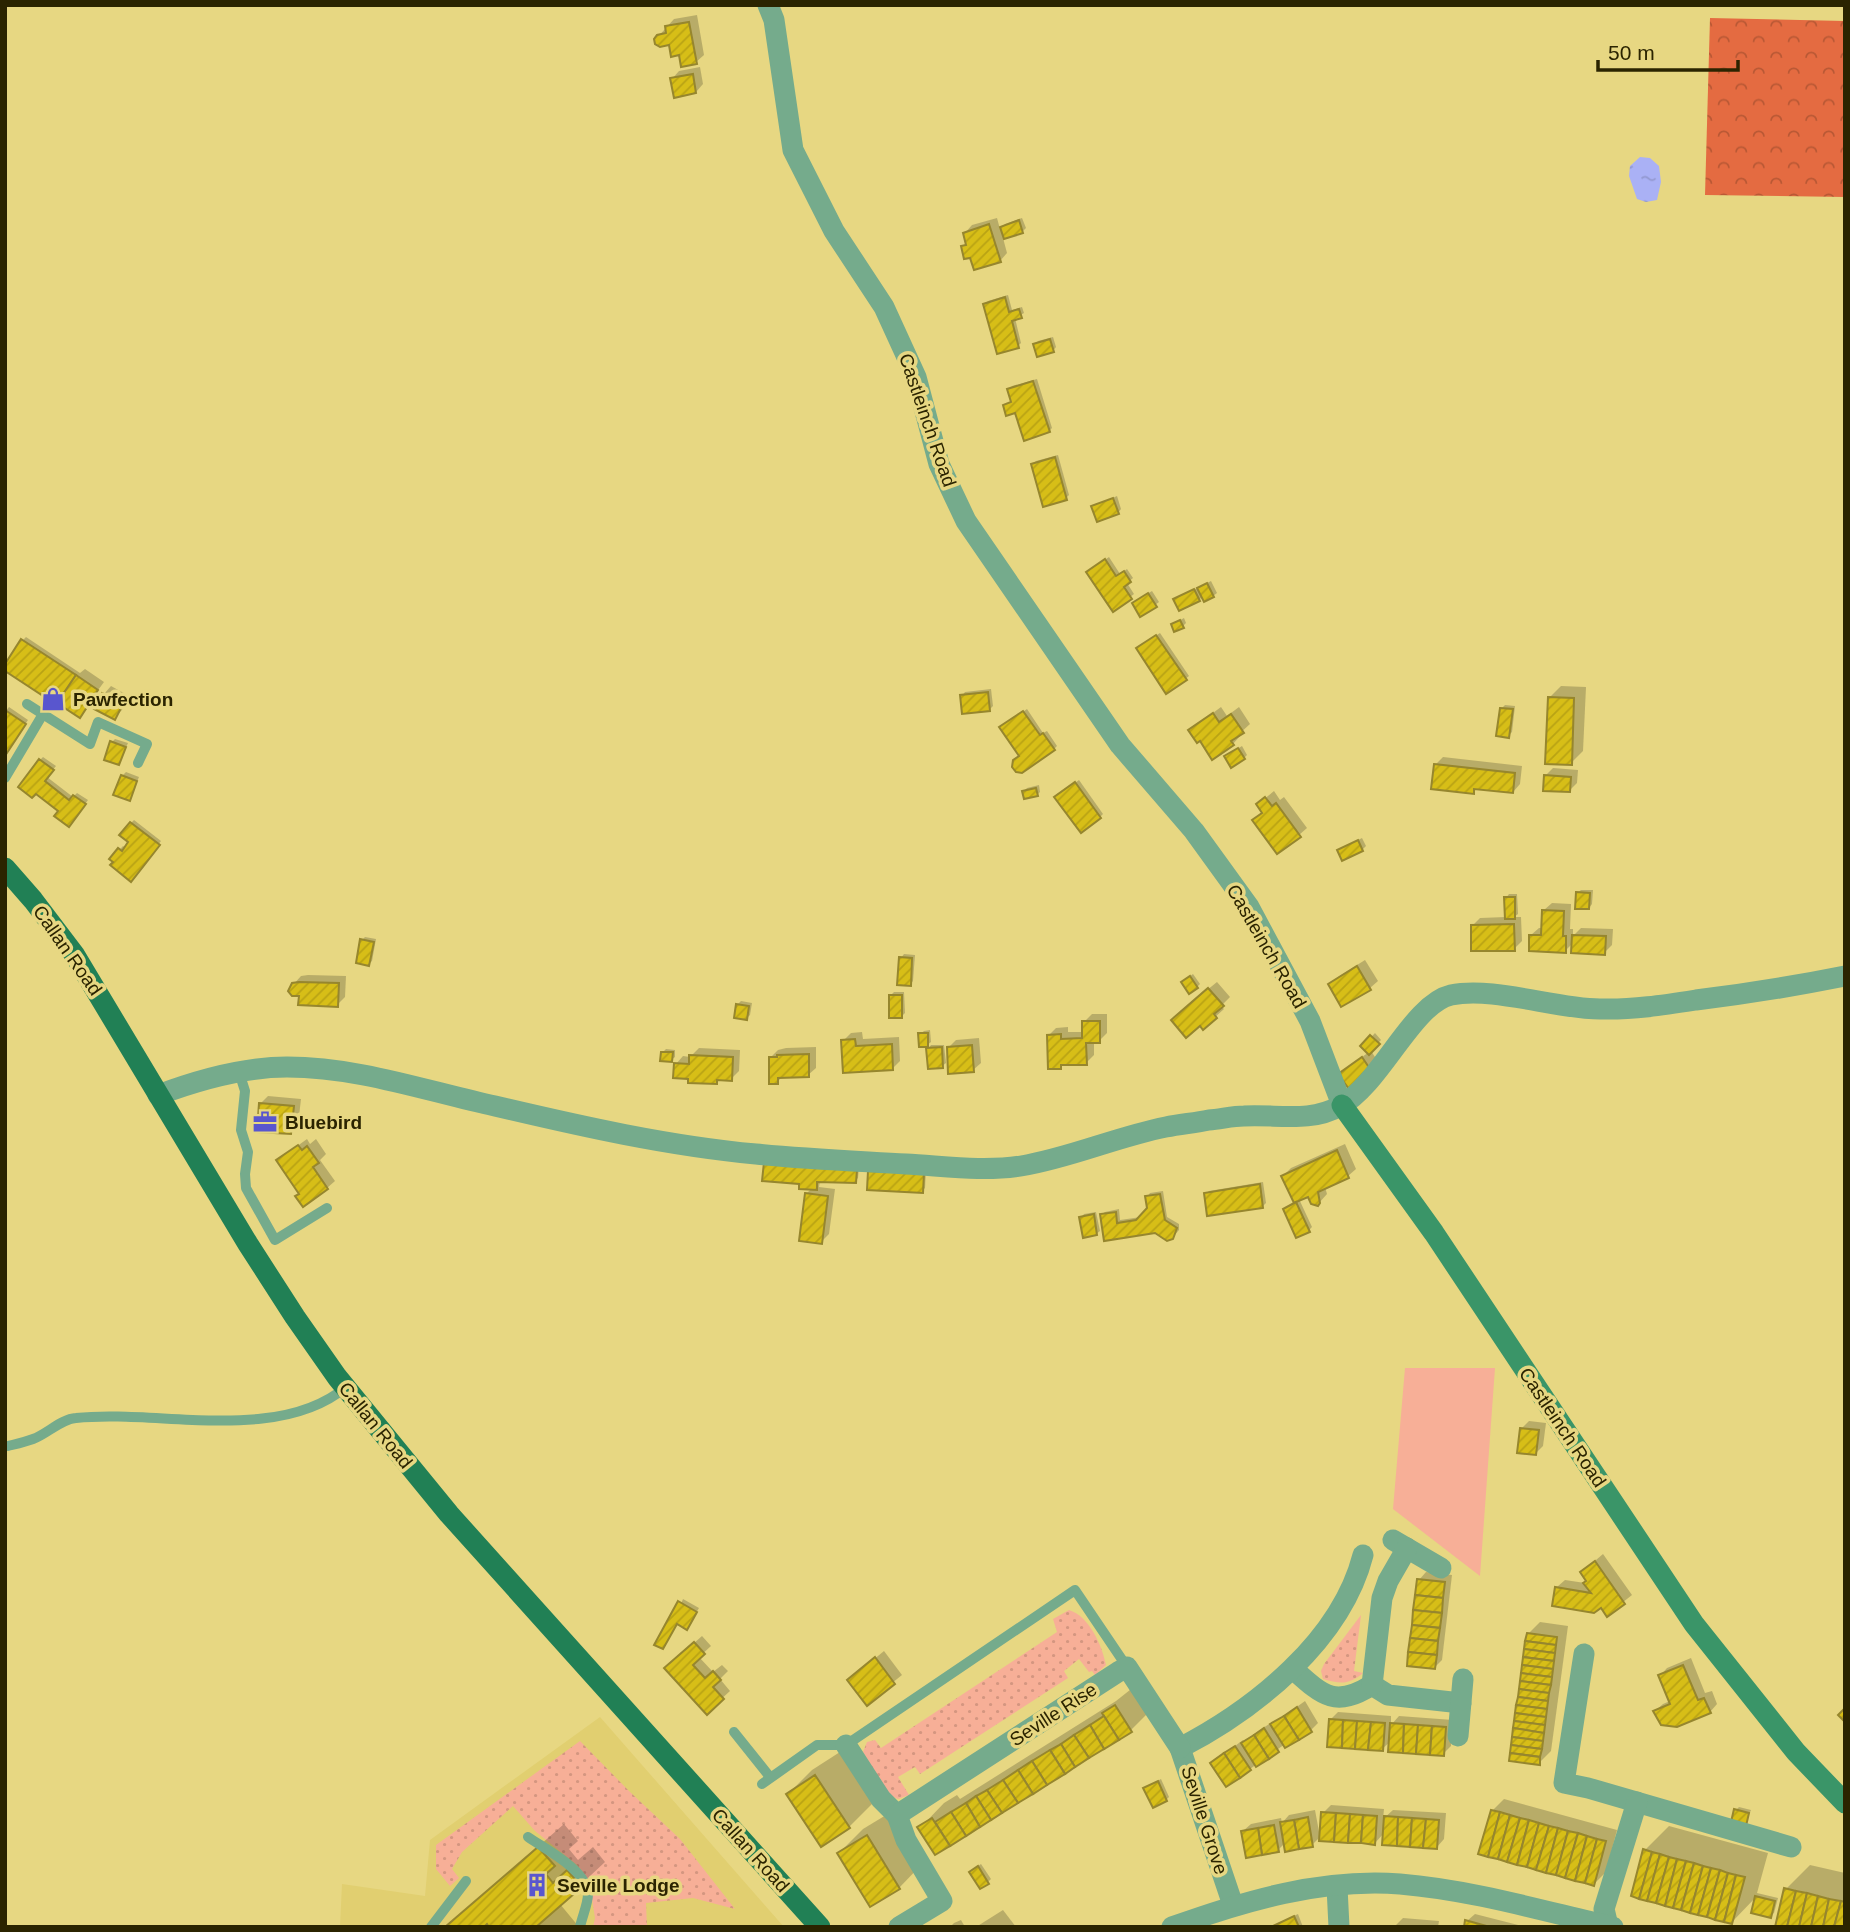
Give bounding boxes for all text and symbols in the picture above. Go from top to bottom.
scale bar [1598,28,1738,72]
text: 50 m [1608,41,1655,64]
street label: Castleinch Road [895,351,960,489]
shop icon: Pawfection [39,685,67,713]
place label: Pawfection [73,689,173,710]
street label: Castleinch Road [1223,881,1311,1012]
street label: Callan Road [29,901,106,999]
office icon: Bluebird [251,1108,279,1136]
place label: Bluebird [285,1112,362,1133]
street label: Castleinch Road [1515,1364,1610,1491]
street label: Callan Road [335,1378,417,1473]
street label: Seville Rise [1006,1679,1101,1750]
street label: Seville Grove [1177,1763,1232,1877]
street label: Callan Road [708,1804,793,1896]
building icon: Seville Lodge [523,1871,551,1899]
place label: Seville Lodge [557,1875,679,1896]

